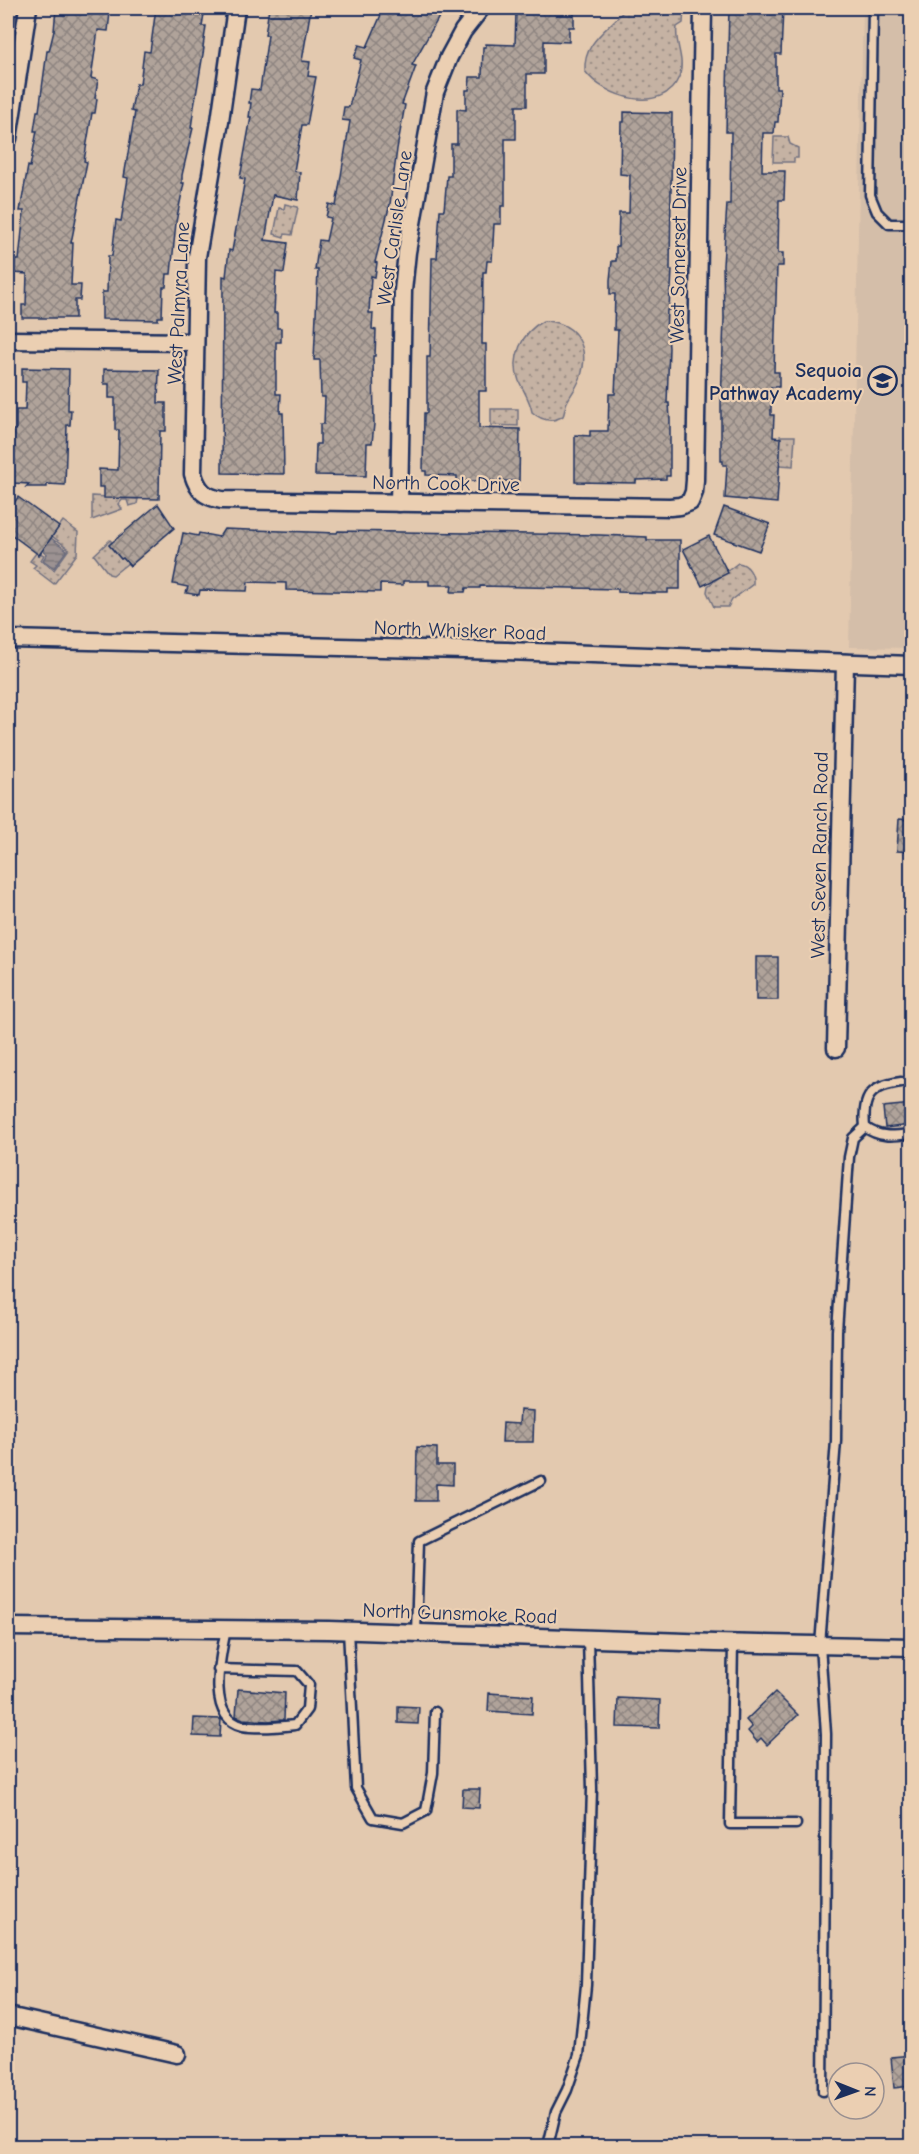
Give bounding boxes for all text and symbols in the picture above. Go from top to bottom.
street label: West Carlisle Lane [372,149,417,307]
street label: West Somerset Drive [665,167,692,343]
street label: West Palmyra Lane [163,221,194,385]
place label: Sequoia Pathway Academy [709,359,863,405]
school or university icon: Sequoia Pathway Academy [867,365,899,397]
street label: North Cook Drive [372,471,520,496]
street label: North Whisker Road [373,616,547,645]
street label: West Seven Ranch Road [806,751,833,959]
street label: North Gunsmoke Road [362,1599,558,1628]
north arrow [826,2061,886,2121]
text: N [861,2086,879,2097]

